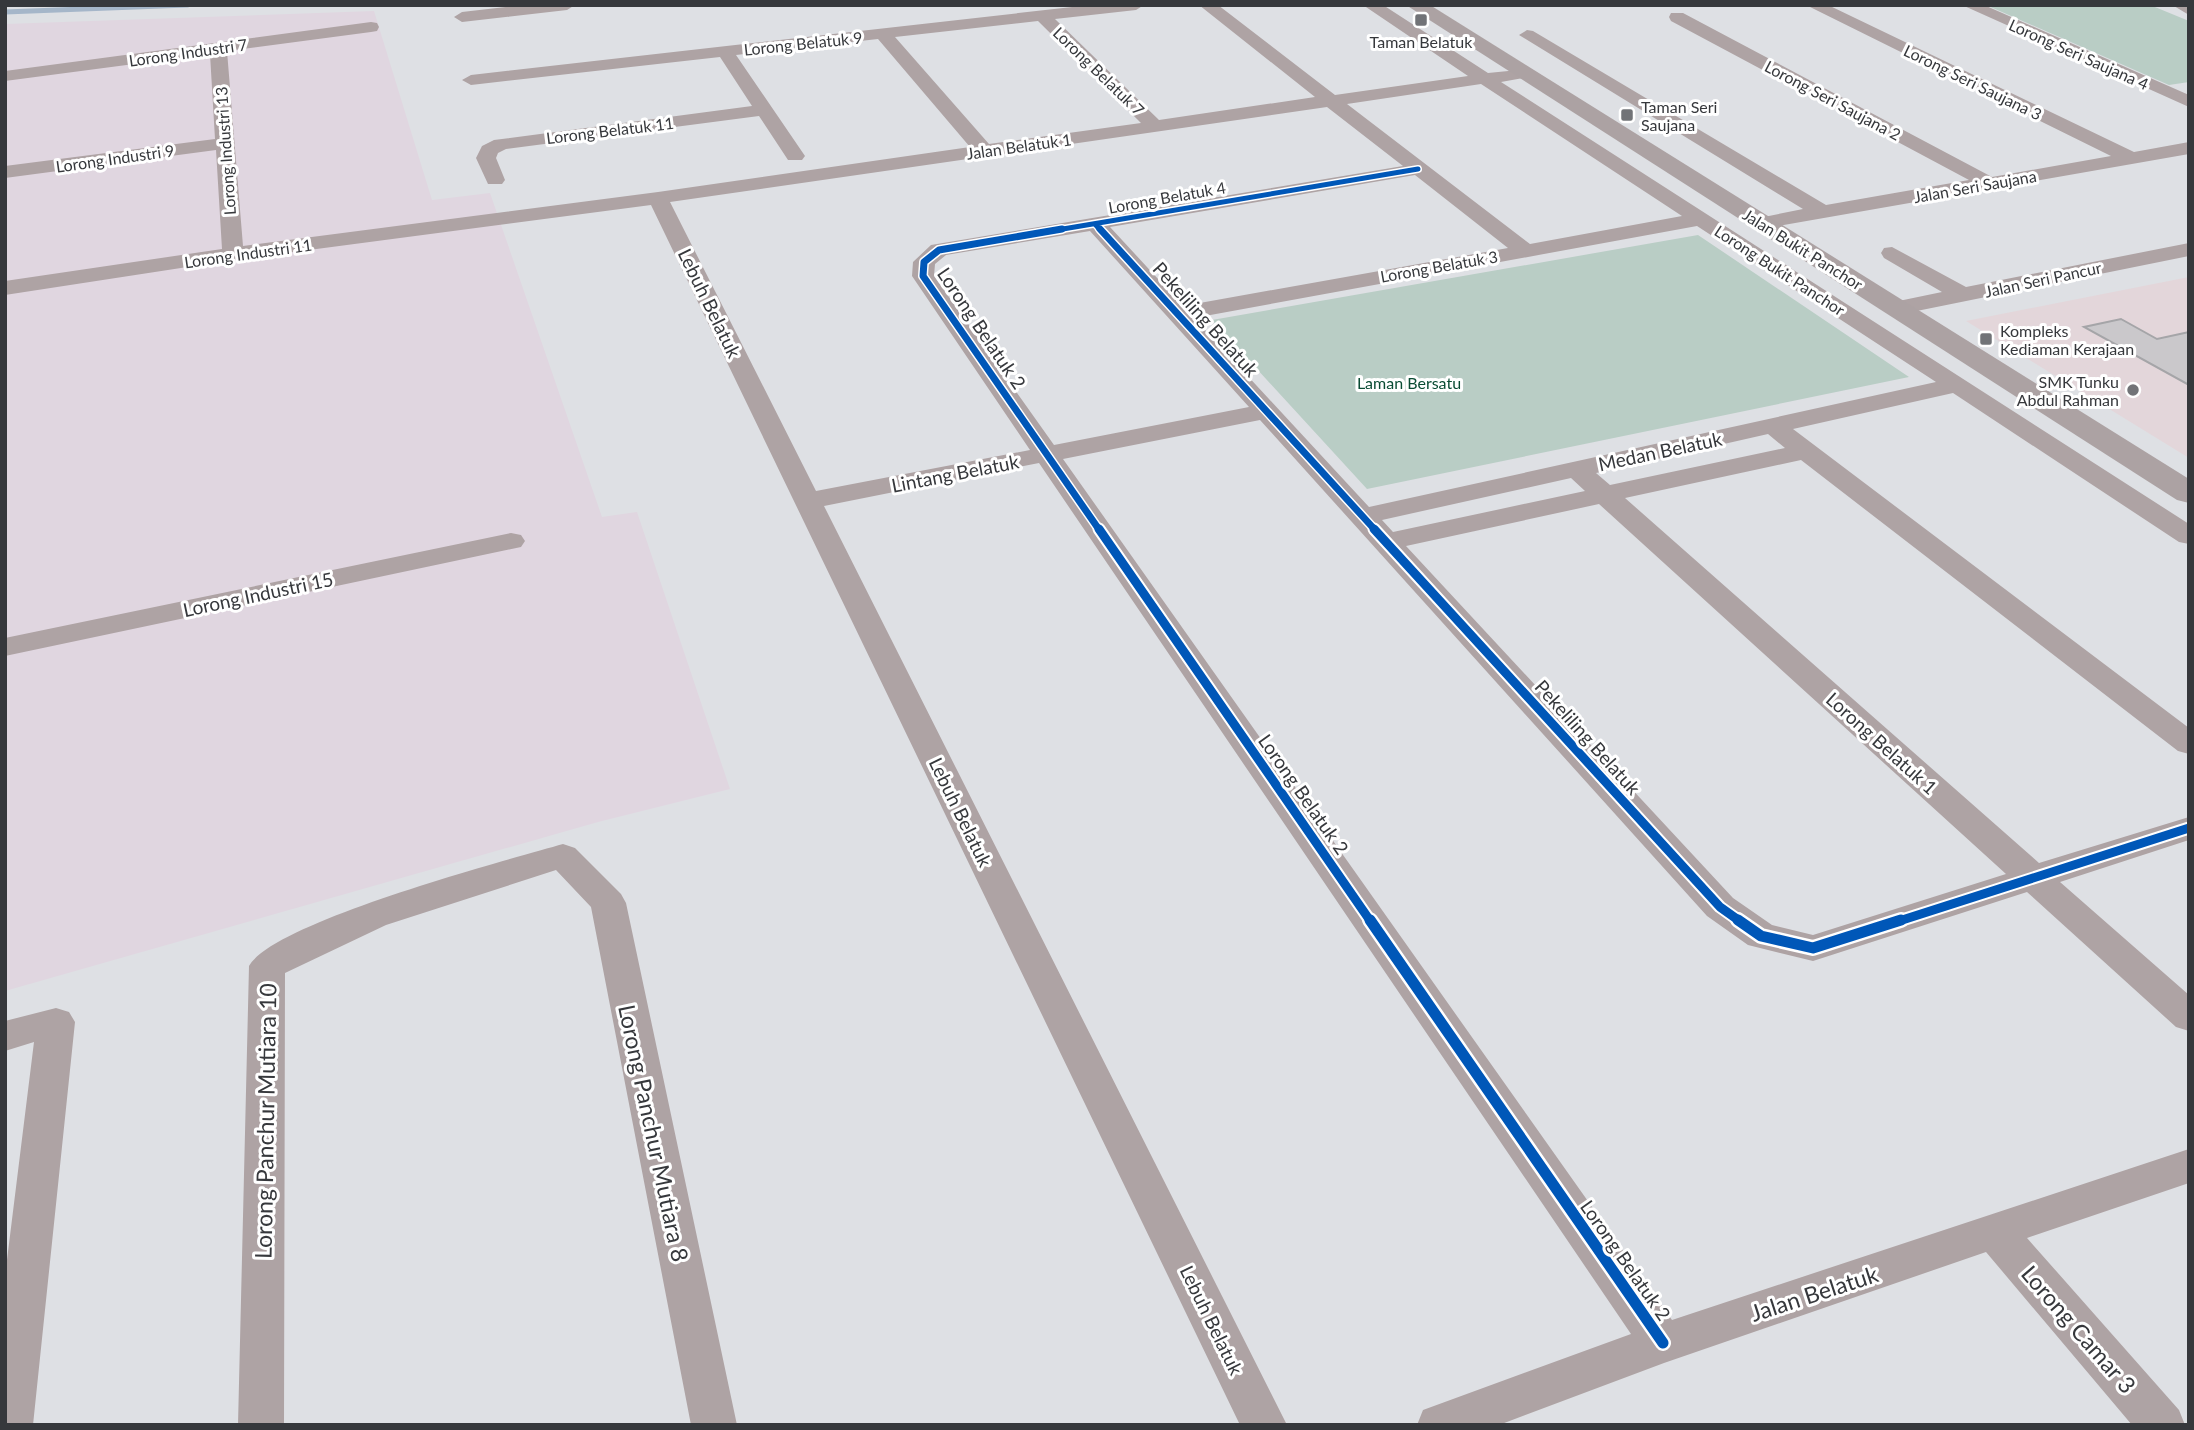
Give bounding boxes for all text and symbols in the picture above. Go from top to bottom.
marker: Taman Belatuk [1413,12,1429,28]
street label: Lorong Seri Saujana 4 [2006,15,2152,93]
street label: Lorong Belatuk 7 [1050,23,1148,119]
street label: Lorong Belatuk 9 [743,27,863,59]
place label: Taman Belatuk [1370,32,1473,51]
street label: Lorong Industri 7 [128,34,248,70]
street label: Lorong Seri Saujana 3 [1901,40,2045,124]
street label: Lorong Seri Saujana 2 [1762,56,1904,144]
street label: Lorong Industri 13 [211,86,239,216]
place label: Taman Seri Saujana [1641,97,1717,134]
marker: Taman Seri Saujana [1619,107,1635,123]
street label: Lorong Belatuk 11 [545,113,675,147]
street label: Jalan Belatuk 1 [965,129,1073,163]
street label: Lorong Industri 9 [55,140,175,176]
street label: Jalan Seri Saujana [1912,166,2038,206]
street label: Lorong Belatuk 4 [1107,177,1227,217]
street label: Jalan Bukit Panchor [1740,204,1867,294]
street label: Lorong Bukit Panchor [1711,221,1849,319]
street label: Lorong Industri 11 [183,235,313,271]
street label: Lebuh Belatuk [674,245,747,362]
street label: Lorong Belatuk 3 [1379,246,1499,286]
street label: Pekeliling Belatuk [1148,257,1264,381]
street label: Jalan Seri Pancur [1983,257,2103,301]
street label: Lorong Belatuk 2 [933,263,1031,393]
place label: Kompleks Kediaman Kerajaan [2000,321,2134,358]
marker: Kompleks Kediaman Kerajaan [1978,331,1994,347]
place label: SMK Tunku Abdul Rahman [2017,372,2119,409]
park label: Laman Bersatu [1357,373,1461,392]
marker: SMK Tunku Abdul Rahman [2125,382,2141,398]
street label: Medan Belatuk [1596,427,1724,475]
street label: Lintang Belatuk [889,449,1021,497]
street label: Lorong Industri 15 [181,567,335,621]
street label: Pekeliling Belatuk [1530,675,1646,799]
street label: Lorong Belatuk 1 [1822,687,1942,799]
street label: Lorong Belatuk 2 [1254,729,1354,859]
street label: Lebuh Belatuk [925,754,998,871]
street label: Lorong Panchur Mutiara 10 [249,983,281,1259]
street label: Lorong Panchur Mutiara 8 [613,1002,695,1264]
street label: Lorong Belatuk 2 [1576,1195,1676,1325]
street label: Jalan Belatuk [1747,1259,1882,1327]
street label: Lorong Camar 3 [2016,1259,2142,1399]
street label: Lebuh Belatuk [1176,1262,1249,1379]

